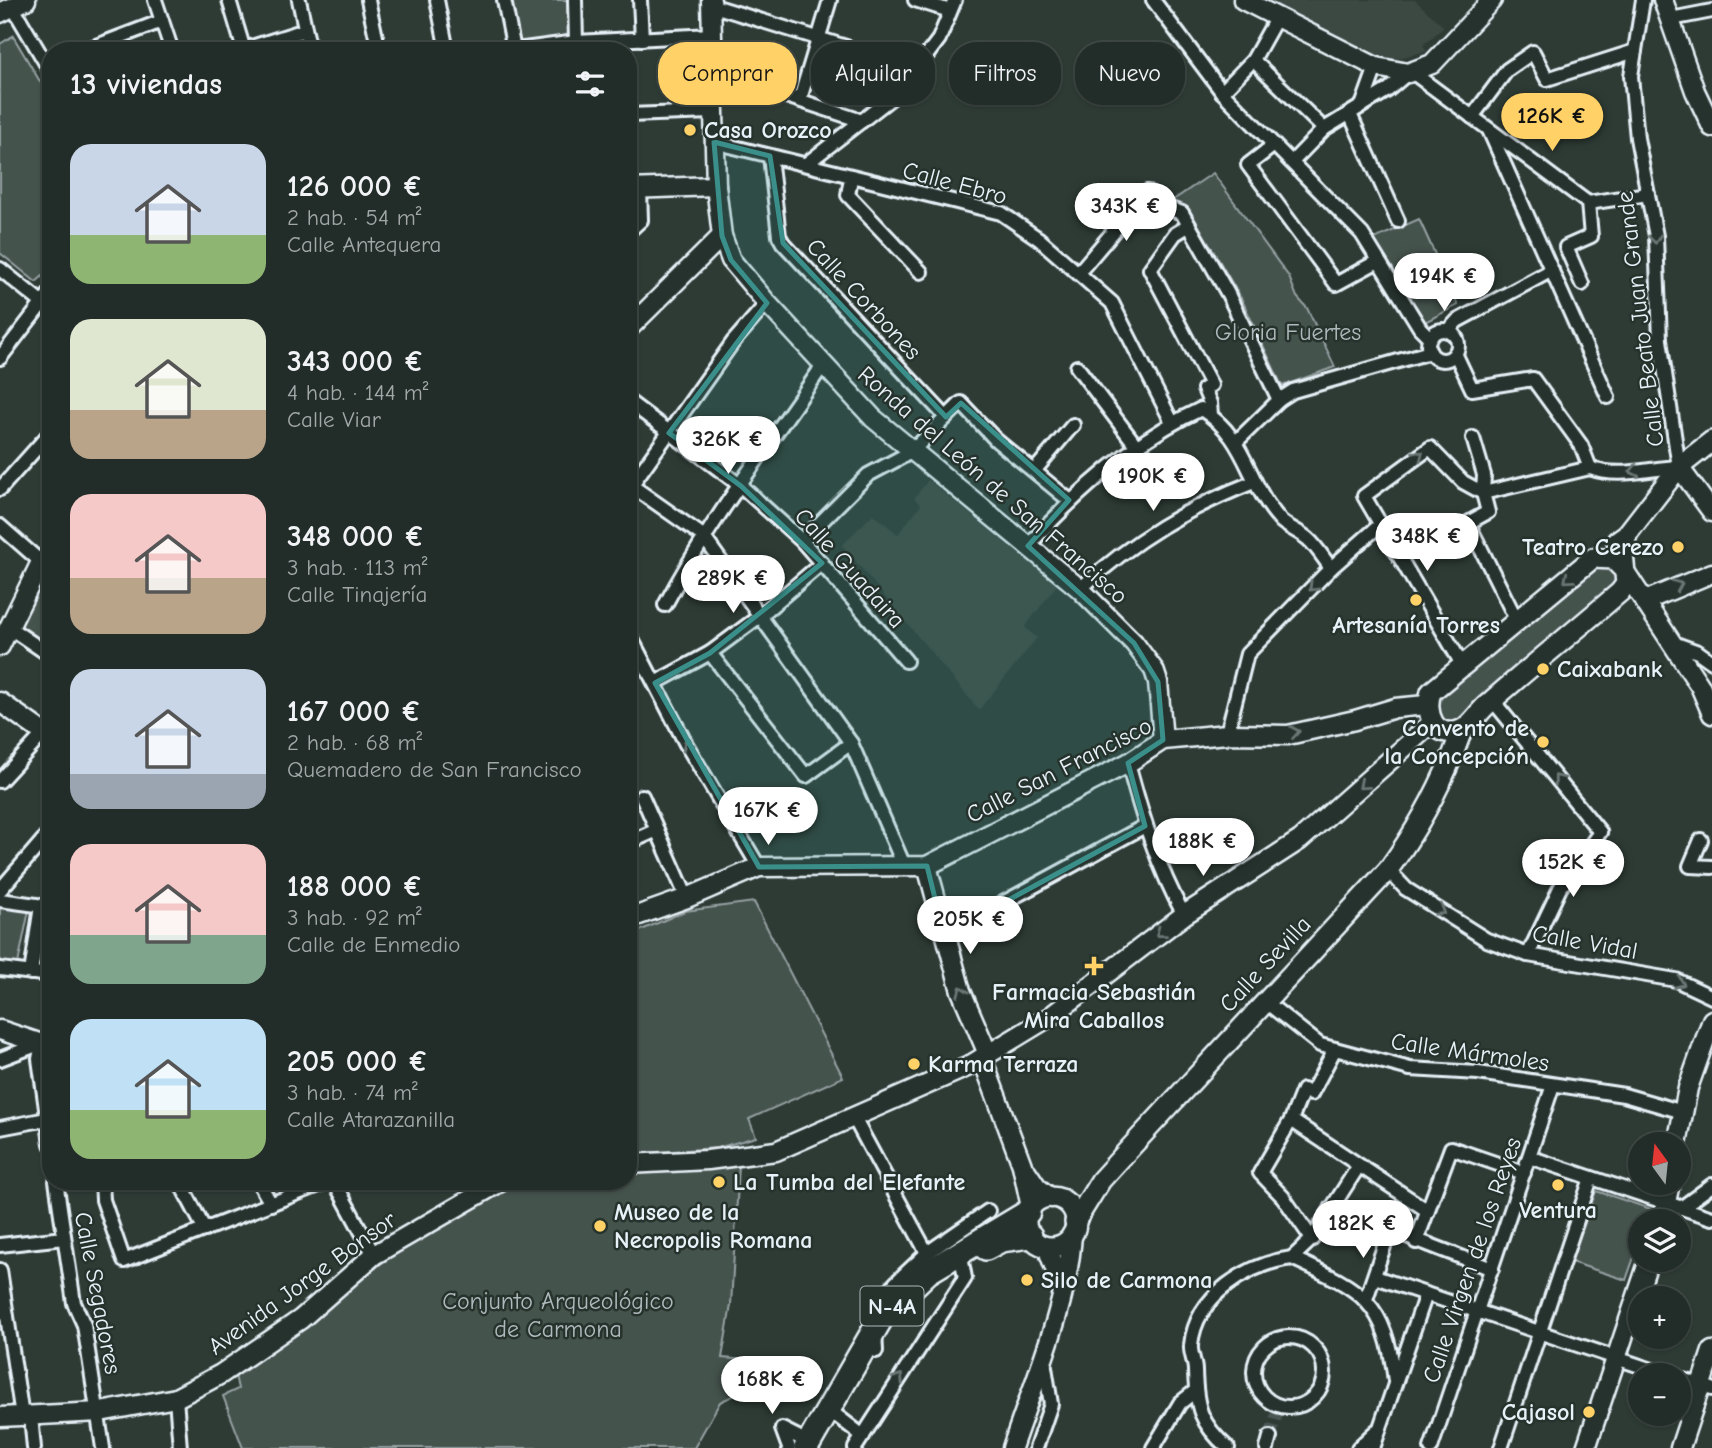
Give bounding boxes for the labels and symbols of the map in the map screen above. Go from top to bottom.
pin: 126K € [1495,94,1609,153]
place label: Casa Orozco [704,116,832,144]
marker: Casa Orozco [682,122,698,138]
street label: Calle Ebro [900,156,1010,210]
pin: 343K € [1069,184,1183,243]
street label: Calle Beato Juan Grande [1610,190,1670,448]
street label: Calle Corbones [801,233,927,365]
one-way arrow [1647,234,1662,245]
pin: 194K € [1387,254,1501,313]
park label: Gloria Fuertes [1215,318,1361,346]
street label: Ronda del León de San Francisco [852,360,1134,610]
pin: 326K € [671,416,785,476]
one-way arrow [1411,451,1424,464]
pin: 190K € [1096,454,1210,513]
one-way arrow [1628,463,1640,477]
street label: Calle Guadaira [789,502,911,634]
pin: 348K € [1370,514,1484,573]
place label: Teatro Cerezo [1522,533,1664,561]
marker: Teatro Cerezo [1670,539,1686,555]
pin: 289K € [676,556,790,615]
one-way arrow [1563,571,1576,583]
one-way arrow [1309,578,1322,591]
one-way arrow [1671,580,1683,594]
marker: Artesanía Torres [1408,592,1424,608]
place label: Artesanía Torres [1332,611,1500,639]
place label: Caixabank [1557,655,1663,683]
marker: Caixabank [1535,661,1551,677]
street label: Calle San Francisco [962,711,1156,829]
place label: Convento de la Concepción [1385,714,1529,770]
one-way arrow [1289,725,1301,740]
marker: Convento de la Concepción [1535,734,1551,750]
one-way arrow [682,739,695,752]
one-way arrow [1553,774,1566,787]
one-way arrow [1358,777,1371,789]
pin: 167K € [711,788,825,847]
pin: 188K € [1146,818,1260,878]
pin: 152K € [1516,839,1630,899]
pin: 205K € [913,897,1027,956]
one-way arrow [1434,903,1447,916]
street label: Calle Sevilla [1213,910,1317,1018]
street label: Calle Vidal [1530,919,1640,965]
one-way arrow [1155,924,1168,937]
marker: Farmacia Sebastián Mira Caballos [1086,958,1102,974]
one-way arrow [1673,975,1685,989]
place label: Farmacia Sebastián Mira Caballos [992,978,1196,1034]
one-way arrow [956,986,970,998]
street label: Calle Mármoles [1389,1027,1551,1077]
place label: Karma Terraza [928,1050,1079,1078]
marker: Karma Terraza [906,1056,922,1072]
north arrow [1628,1132,1690,1195]
street label: Calle Virgen de los Reyes [1417,1134,1527,1386]
place label: La Tumba del Elefante [733,1168,965,1196]
marker: La Tumba del Elefante [711,1174,727,1190]
marker: Ventura [1550,1177,1566,1193]
place label: Ventura [1519,1196,1597,1224]
place label: Museo de la Necropolis Romana [614,1198,813,1254]
pin: 182K € [1306,1200,1420,1260]
street label: Avenida Jorge Bonsor [203,1205,402,1361]
street label: Calle Segadores [69,1210,127,1376]
marker: Museo de la Necropolis Romana [592,1218,608,1234]
place label: Silo de Carmona [1041,1266,1212,1294]
marker: Silo de Carmona [1019,1272,1035,1288]
park label: Conjunto Arqueológico de Carmona [442,1287,674,1343]
road number: N-4A [860,1287,924,1326]
pin: 168K € [715,1356,829,1416]
one-way arrow [891,1373,904,1386]
place label: Cajasol [1502,1398,1575,1426]
marker: Cajasol [1581,1404,1597,1420]

